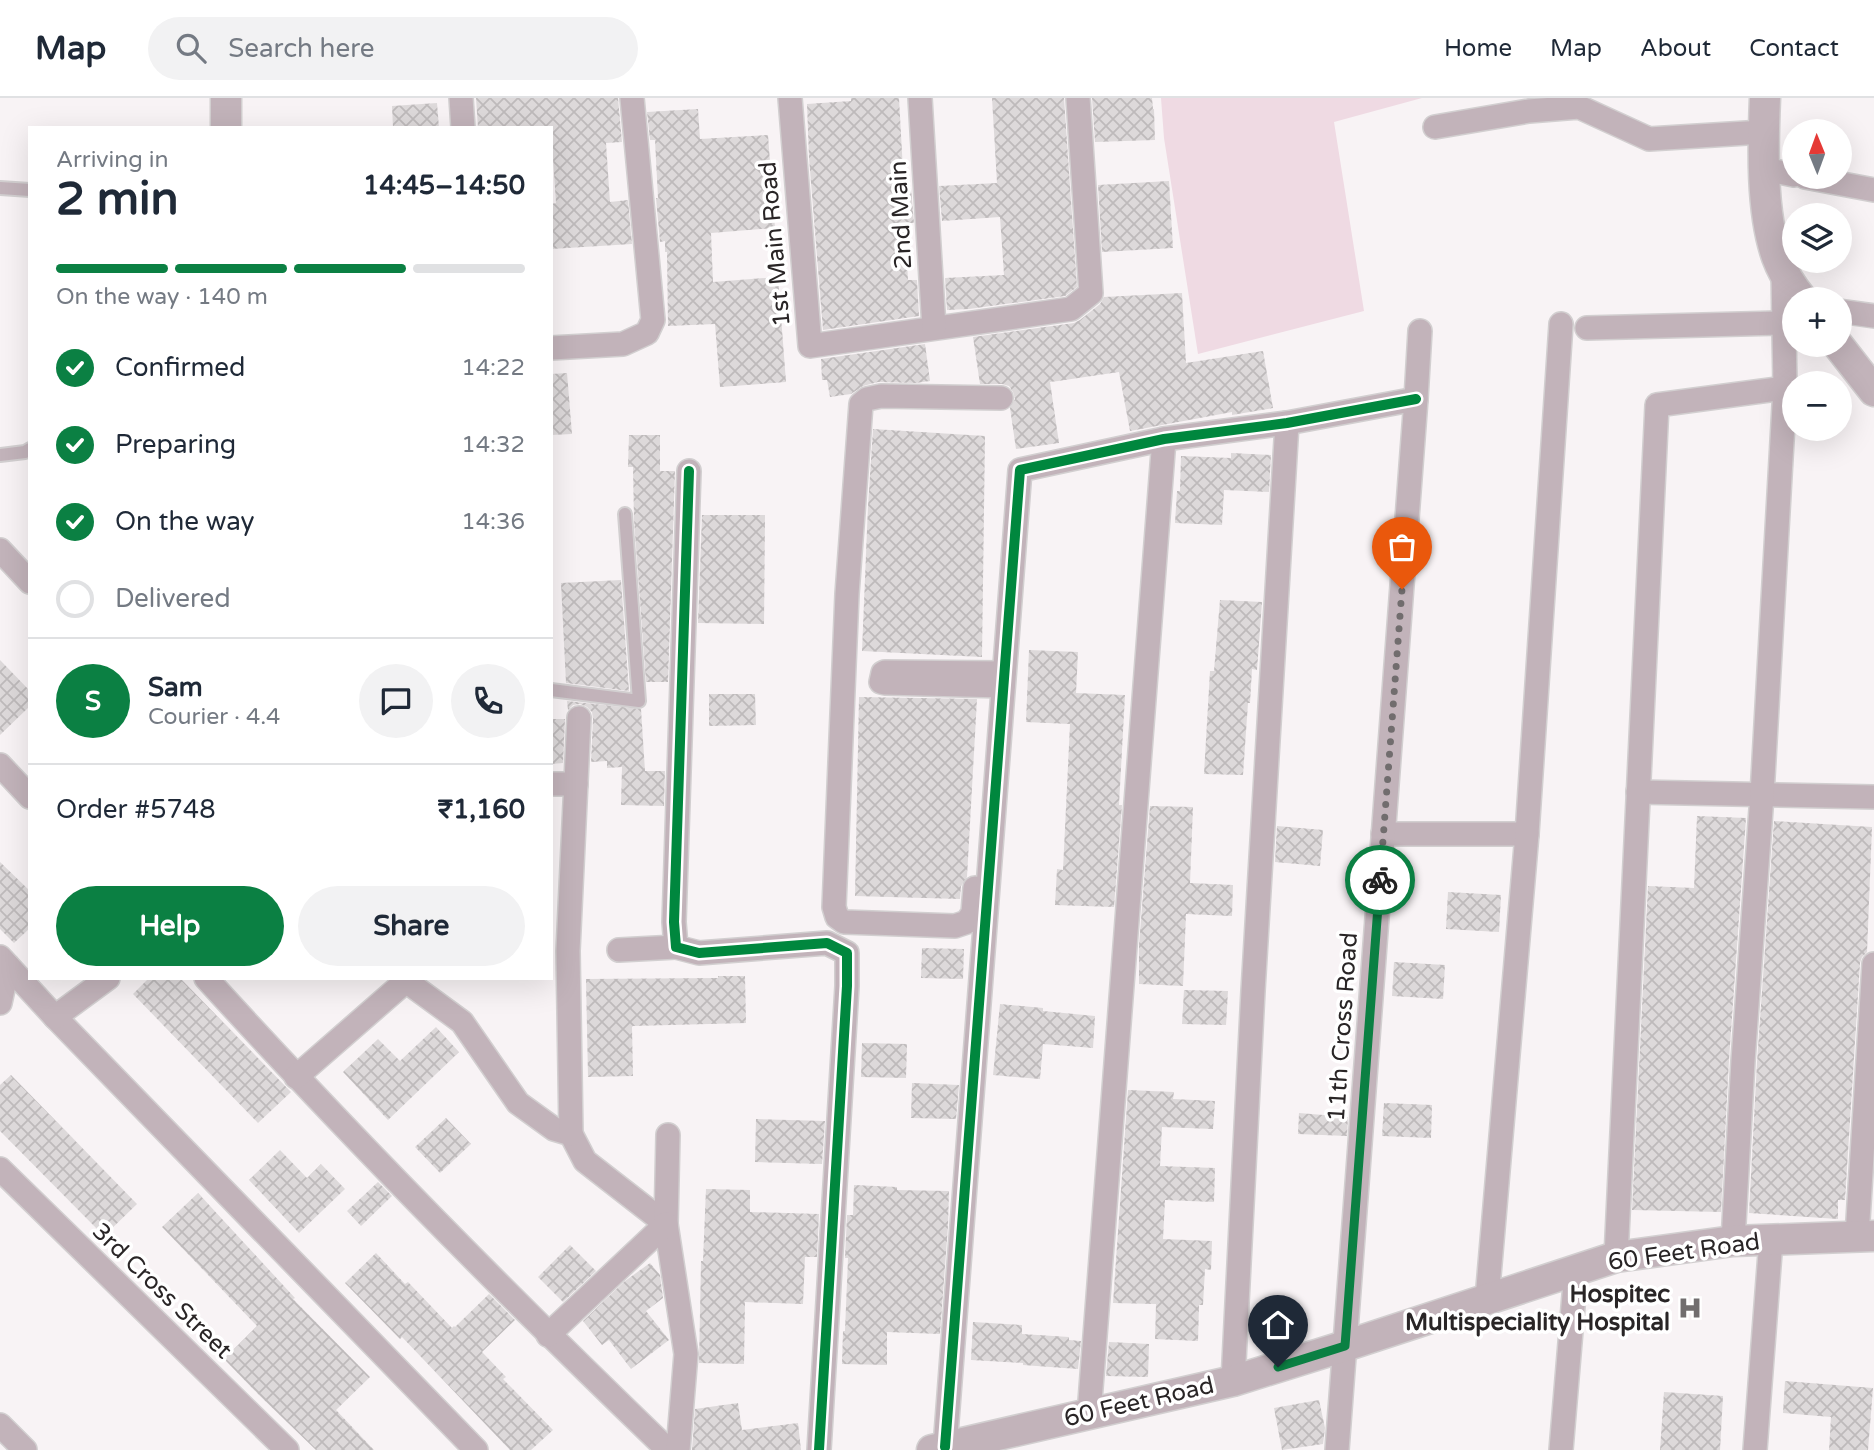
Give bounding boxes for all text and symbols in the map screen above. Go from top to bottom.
search box [148,17,638,80]
text: Map [35,29,106,68]
icon: search [172,29,210,67]
text: Search here [228,33,374,64]
text: Home [1444,34,1512,63]
text: Map [1550,34,1602,63]
text: About [1640,34,1711,63]
text: Contact [1749,34,1839,63]
north arrow [1782,119,1852,189]
map controls [1782,119,1852,441]
text: Arriving in [56,146,169,174]
street label: 1st Main Road [753,160,797,328]
street label: 2nd Main [884,160,918,270]
text: 14:45–14:50 [363,170,525,201]
text: 2 min [56,172,179,227]
button: layers [1782,203,1852,273]
text: On the way · 140 m [56,283,268,311]
button: + [1782,287,1852,357]
icon: check [56,349,94,387]
text: Confirmed [115,352,245,383]
text: 14:22 [461,354,525,382]
button: − [1782,371,1852,441]
icon: check [56,426,94,464]
text: Preparing [115,429,236,460]
text: 14:32 [461,431,525,459]
icon: check [56,503,94,541]
text: On the way [115,506,255,537]
text: 14:36 [461,508,525,536]
pin [1372,517,1432,589]
icon: bag [1383,528,1421,566]
text: Delivered [115,583,231,614]
button: chat [359,664,433,738]
button: phone [451,664,525,738]
text: Sam [148,672,203,703]
text: S [85,686,101,717]
text: Courier · 4.4 [148,703,280,731]
text: Order #5748 [56,794,216,825]
text: ₹1,160 [438,794,525,825]
courier [1345,845,1415,915]
icon: bike [1361,861,1399,899]
button: Help [56,886,284,966]
button: Share [298,886,525,966]
street label: 11th Cross Road [1322,931,1364,1123]
street label: 3rd Cross Street [86,1217,238,1365]
street label: 60 Feet Road [1606,1227,1762,1277]
place label: Hospitec Multispeciality Hospital [1405,1280,1670,1337]
hospital icon: Hospitec Multispeciality Hospital [1676,1294,1704,1322]
pin [1248,1295,1308,1367]
icon: home [1259,1306,1297,1344]
street label: 60 Feet Road [1061,1371,1217,1433]

